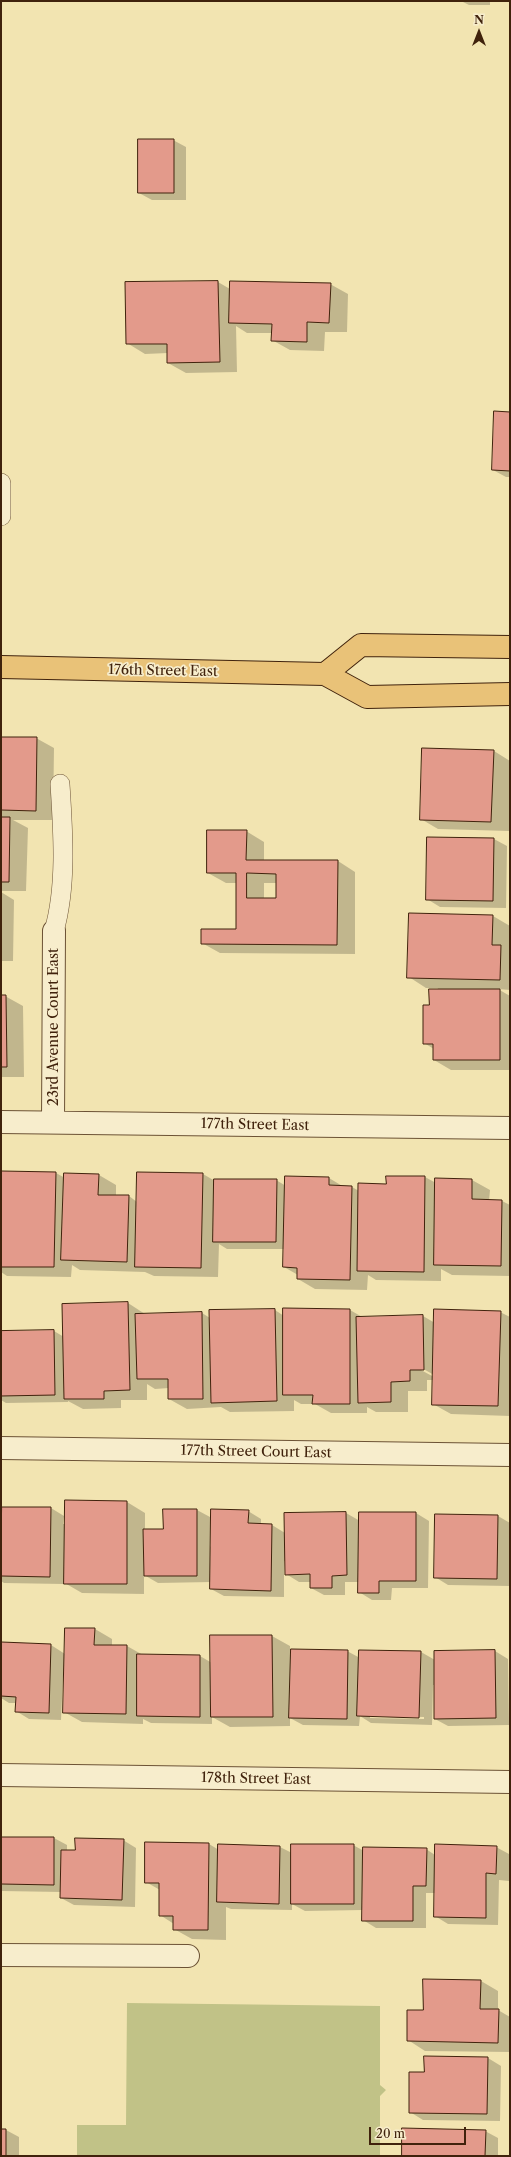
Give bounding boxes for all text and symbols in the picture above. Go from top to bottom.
north arrow [459,12,499,52]
text: N [474,13,484,27]
street label: 176th Street East [108,662,218,680]
street label: 23rd Avenue Court East [46,948,62,1106]
street label: 177th Street East [201,1116,309,1134]
street label: 177th Street Court East [180,1442,332,1462]
street label: 178th Street East [201,1770,311,1788]
scale bar [371,2119,468,2145]
text: 20 m [376,2126,405,2141]

